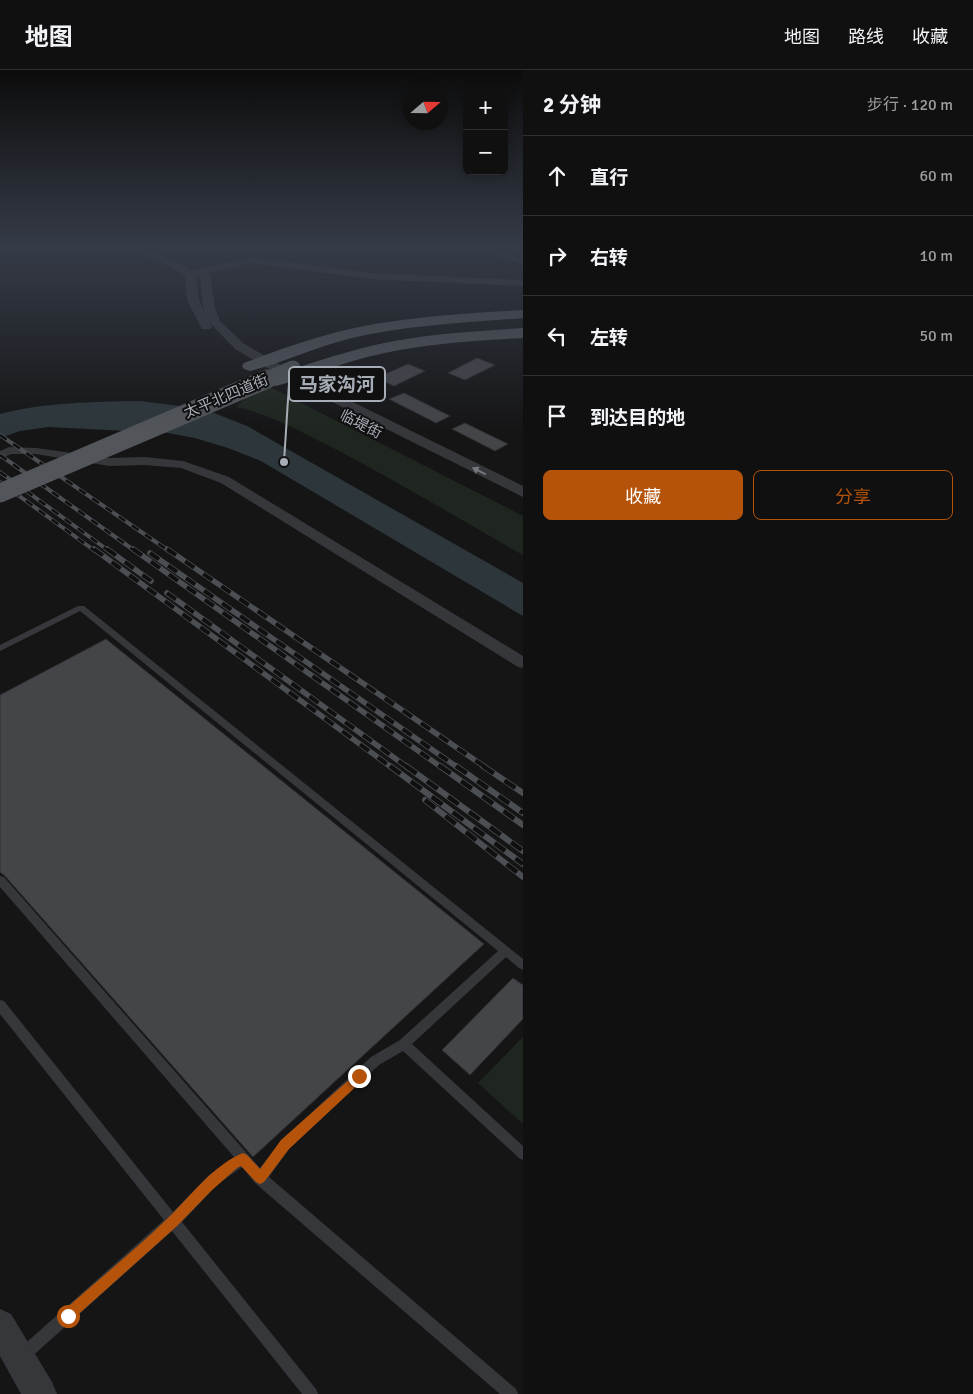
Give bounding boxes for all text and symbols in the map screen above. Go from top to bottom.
text: 地图 [25,22,73,52]
text: 地图 [784,26,820,48]
text: 路线 [848,26,884,48]
text: 收藏 [912,26,948,48]
north arrow [403,85,448,130]
map controls [463,85,508,175]
button: + [463,85,508,130]
text: 2 分钟 [543,92,601,118]
text: 步行 · 120 m [867,95,953,115]
button: − [463,130,508,175]
icon: ahead [543,162,571,190]
text: 直行 [590,166,628,190]
text: 60 m [919,166,953,186]
icon: right [543,242,571,270]
text: 右转 [590,246,628,270]
text: 10 m [919,246,953,266]
icon: left [543,322,571,350]
text: 左转 [590,326,628,350]
text: 50 m [919,326,953,346]
callout: 马家沟河 [289,367,385,401]
street label: 太平北四道街 [181,370,271,422]
text: 马家沟河 [299,373,375,397]
icon: arrive [543,402,571,430]
street label: 临堤街 [337,406,385,442]
text: 到达目的地 [590,406,685,430]
one-way arrow [472,467,487,475]
button: 收藏 [543,470,743,520]
button: 分享 [753,470,953,520]
route end [348,1065,371,1088]
route start [57,1305,80,1328]

